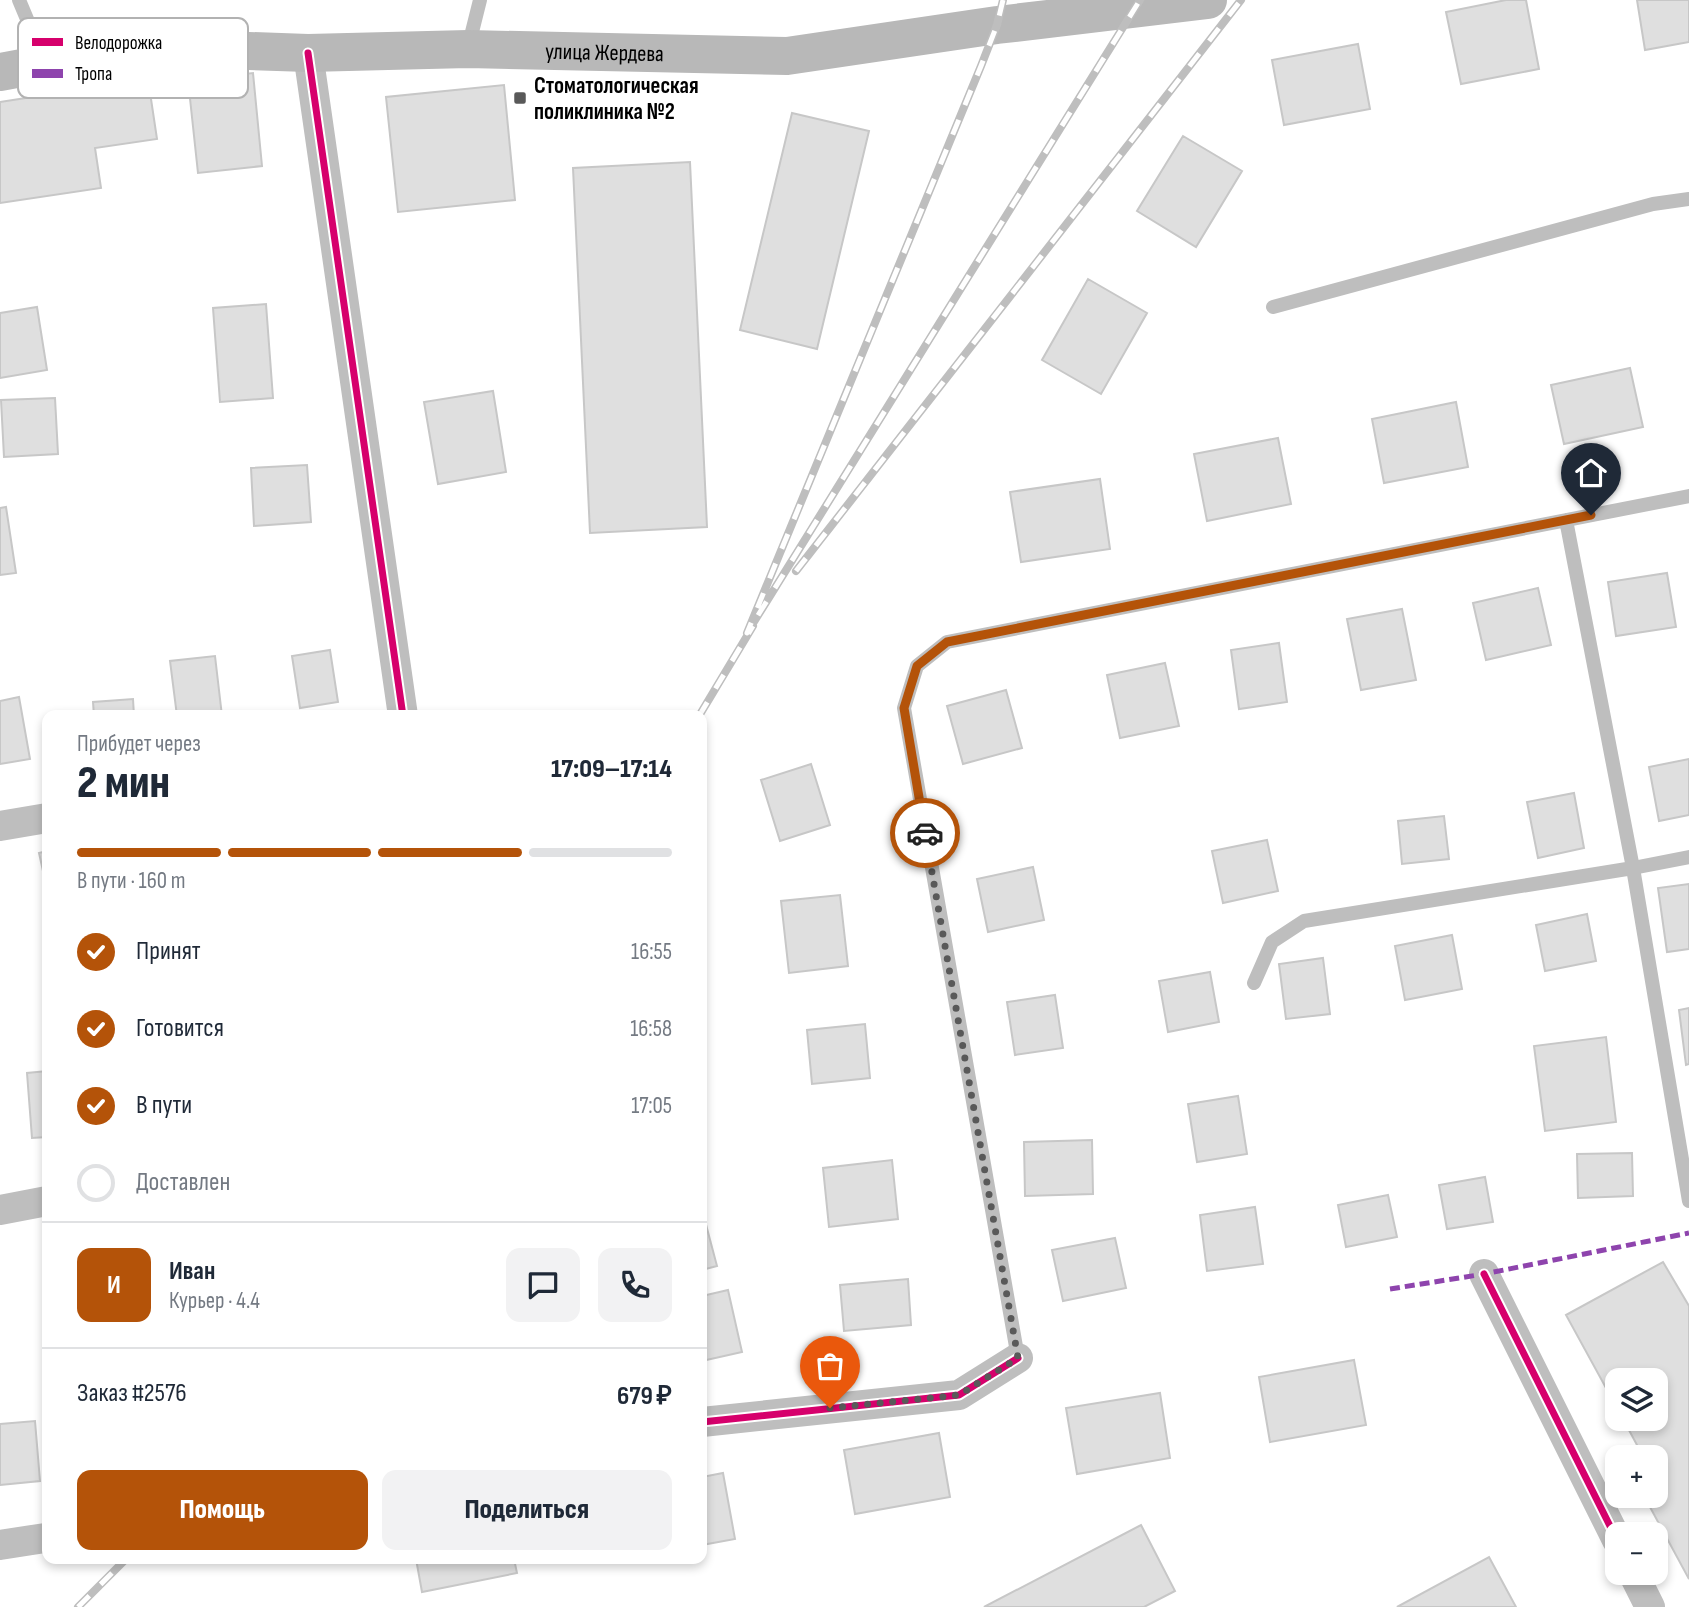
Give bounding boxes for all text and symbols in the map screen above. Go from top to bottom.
legend [18,18,248,98]
text: Велодорожка [75,32,162,55]
street label: улица Жердева [545,38,664,68]
text: Тропа [75,63,112,86]
place label: Стоматологическая поликлиника №2 [534,72,699,126]
marker: Стоматологическая поликлиника №2 [512,90,528,106]
pin [1561,443,1621,515]
icon: home [1572,454,1610,492]
text: Прибудет через [77,730,201,758]
text: 17:09–17:14 [551,754,672,785]
text: 2 мин [77,756,170,811]
courier [890,798,960,868]
icon: car [906,814,944,852]
text: В пути · 160 m [77,867,185,895]
icon: check [77,933,115,971]
text: Принят [136,936,201,967]
text: 16:55 [631,938,672,966]
icon: check [77,1010,115,1048]
text: Готовится [136,1013,224,1044]
text: 16:58 [630,1015,672,1043]
icon: check [77,1087,115,1125]
text: В пути [136,1090,192,1121]
text: 17:05 [631,1092,672,1120]
text: Доставлен [136,1167,230,1198]
button: chat [506,1248,580,1322]
button: phone [598,1248,672,1322]
text: Иван [169,1256,215,1287]
text: И [107,1270,121,1301]
text: Курьер · 4.4 [169,1287,260,1315]
pin [800,1336,860,1408]
icon: bag [811,1347,849,1385]
map controls [1605,1368,1668,1585]
button: layers [1605,1368,1668,1431]
text: Заказ #2576 [77,1378,187,1409]
text: 679 ₽ [617,1381,672,1412]
button: + [1605,1445,1668,1508]
button: Помощь [77,1470,368,1550]
button: Поделиться [382,1470,672,1550]
button: − [1605,1522,1668,1585]

